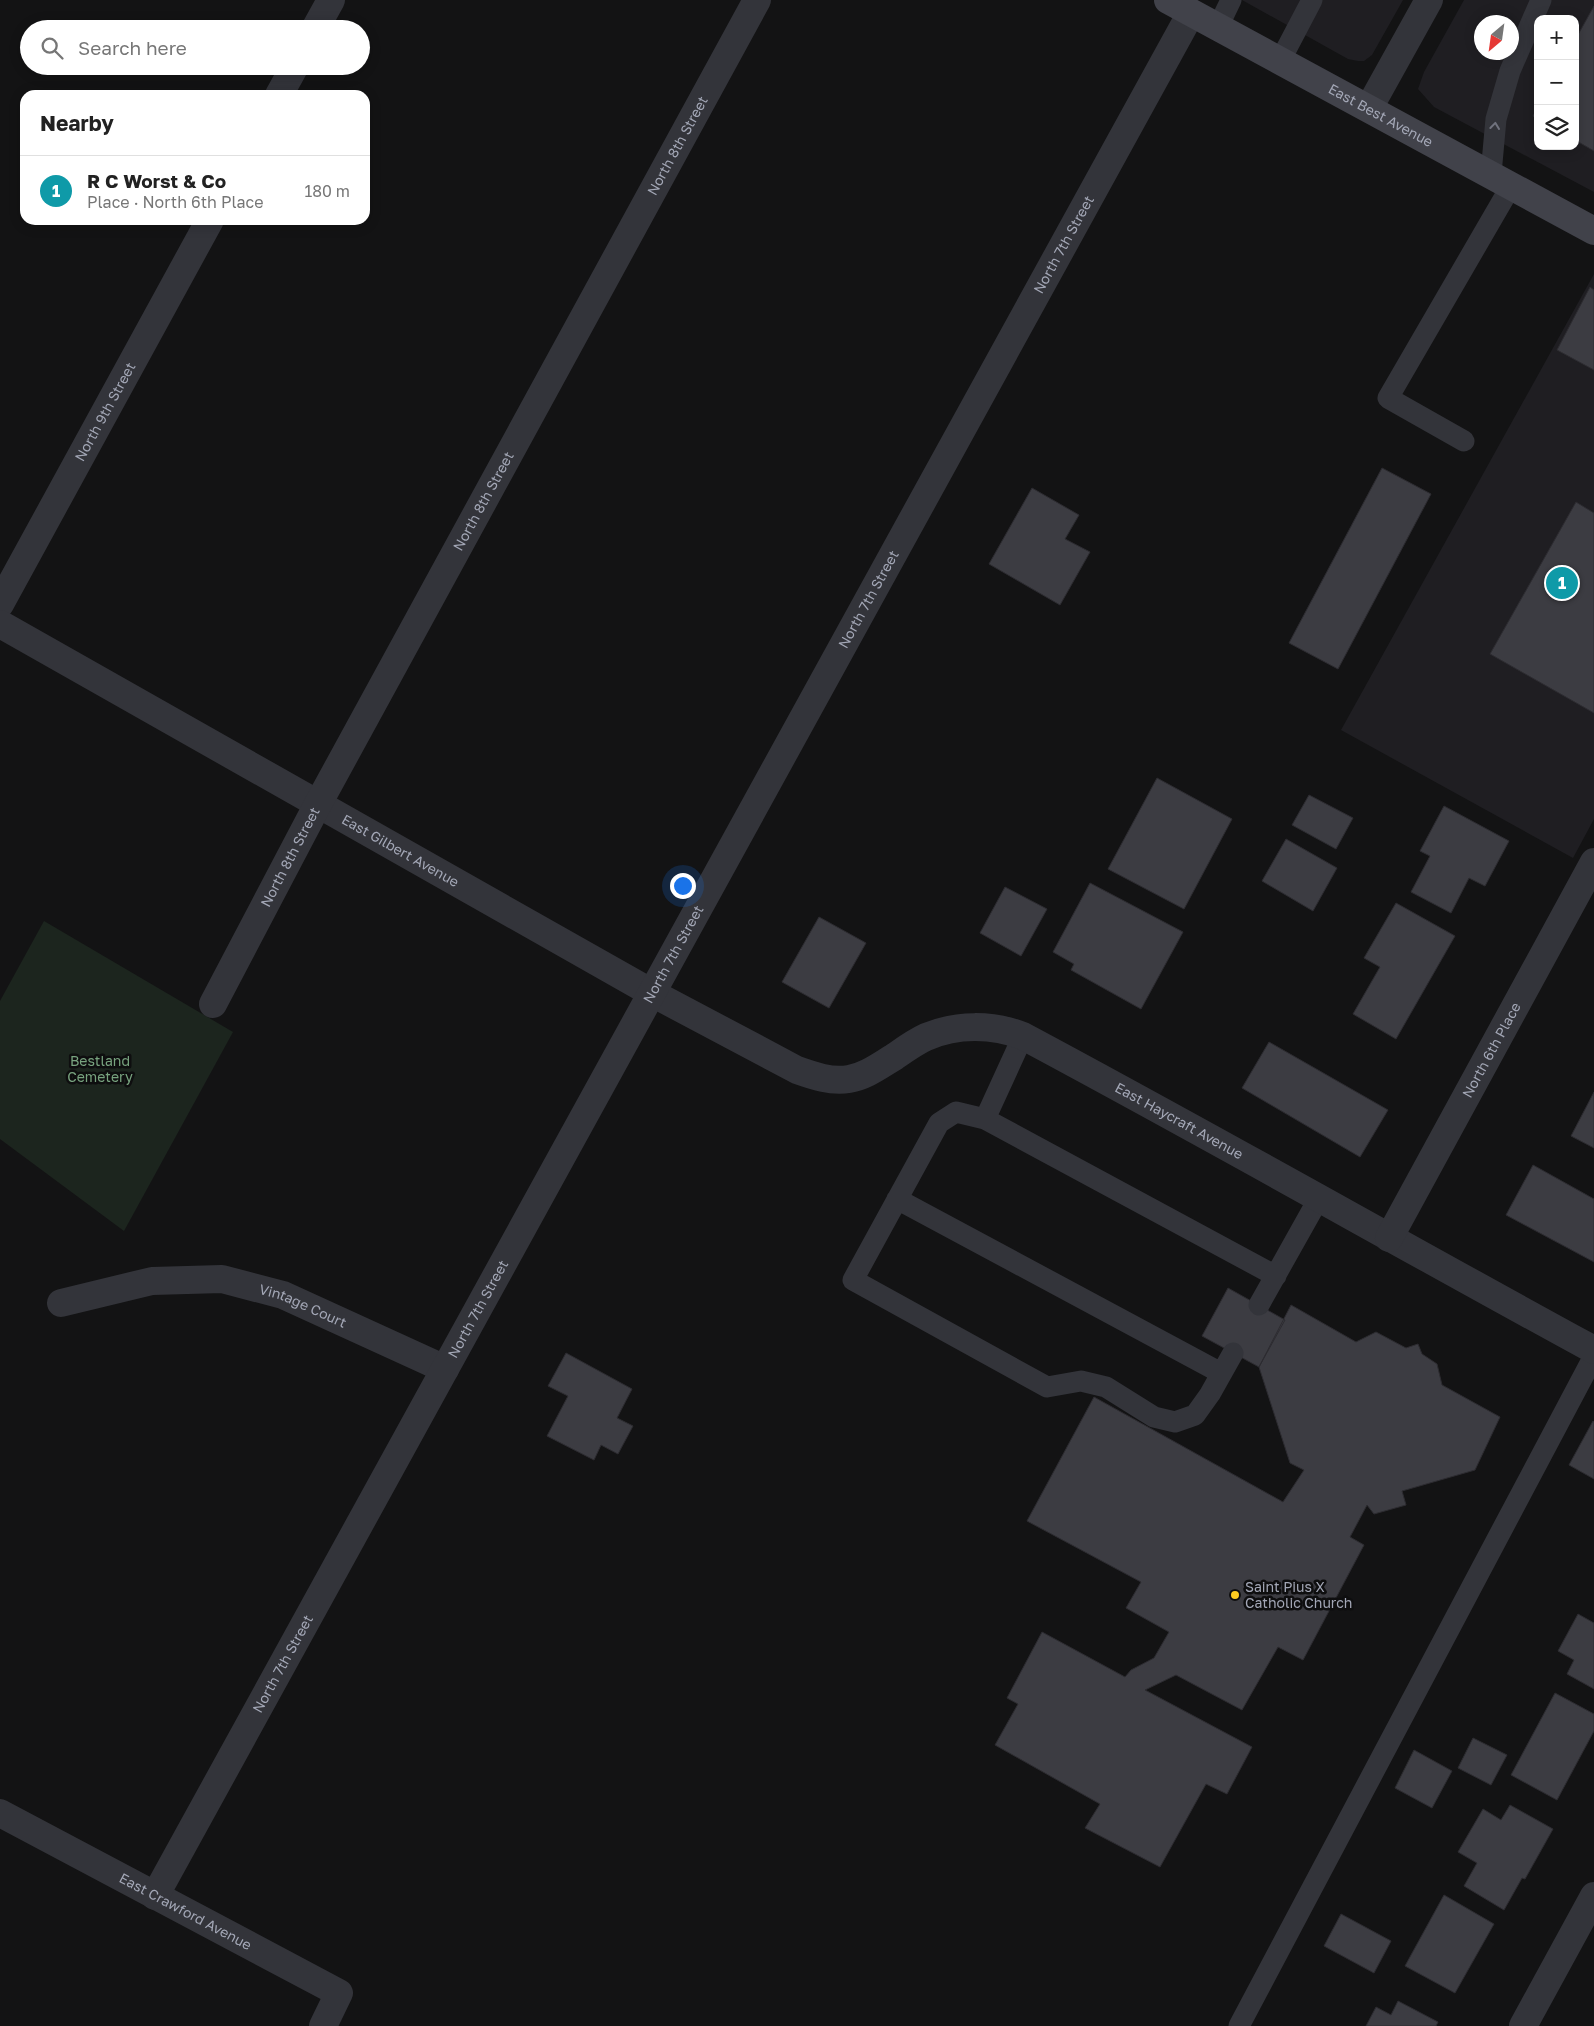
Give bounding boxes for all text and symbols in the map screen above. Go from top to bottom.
north arrow [1474,15,1519,60]
map controls [1534,15,1579,150]
button: + [1534,15,1579,60]
search box [20,20,370,75]
icon: search [38,34,66,62]
text: Search here [78,36,187,59]
button: − [1534,60,1579,105]
street label: East Best Avenue [1326,80,1436,150]
street label: North 8th Street [643,93,711,198]
button: layers [1534,105,1579,150]
text: Nearby [40,110,114,136]
one-way arrow [1489,121,1500,129]
text: R C Worst & Co [87,169,226,192]
text: 1 [52,181,60,201]
text: 180 m [304,181,350,201]
text: Place · North 6th Place [87,192,264,212]
street label: North 7th Street [1029,192,1097,296]
street label: North 9th Street [71,359,139,464]
street label: North 8th Street [449,448,517,553]
street label: North 7th Street [834,547,902,651]
pin: 1 [1546,564,1578,602]
street label: North 8th Street [257,804,323,910]
street label: East Gilbert Avenue [339,810,462,890]
your location [670,873,696,899]
street label: North 7th Street [639,902,707,1006]
street label: North 6th Place [1458,999,1524,1101]
park label: Bestland Cemetery [67,1052,133,1085]
street label: East Haycraft Avenue [1112,1078,1246,1162]
street label: North 7th Street [444,1257,511,1361]
street label: Vintage Court [257,1280,349,1331]
place label: Saint Pius X Catholic Church [1245,1578,1352,1611]
marker: Saint Pius X Catholic Church [1229,1589,1241,1601]
street label: North 7th Street [249,1612,316,1716]
street label: East Crawford Avenue [117,1869,255,1953]

